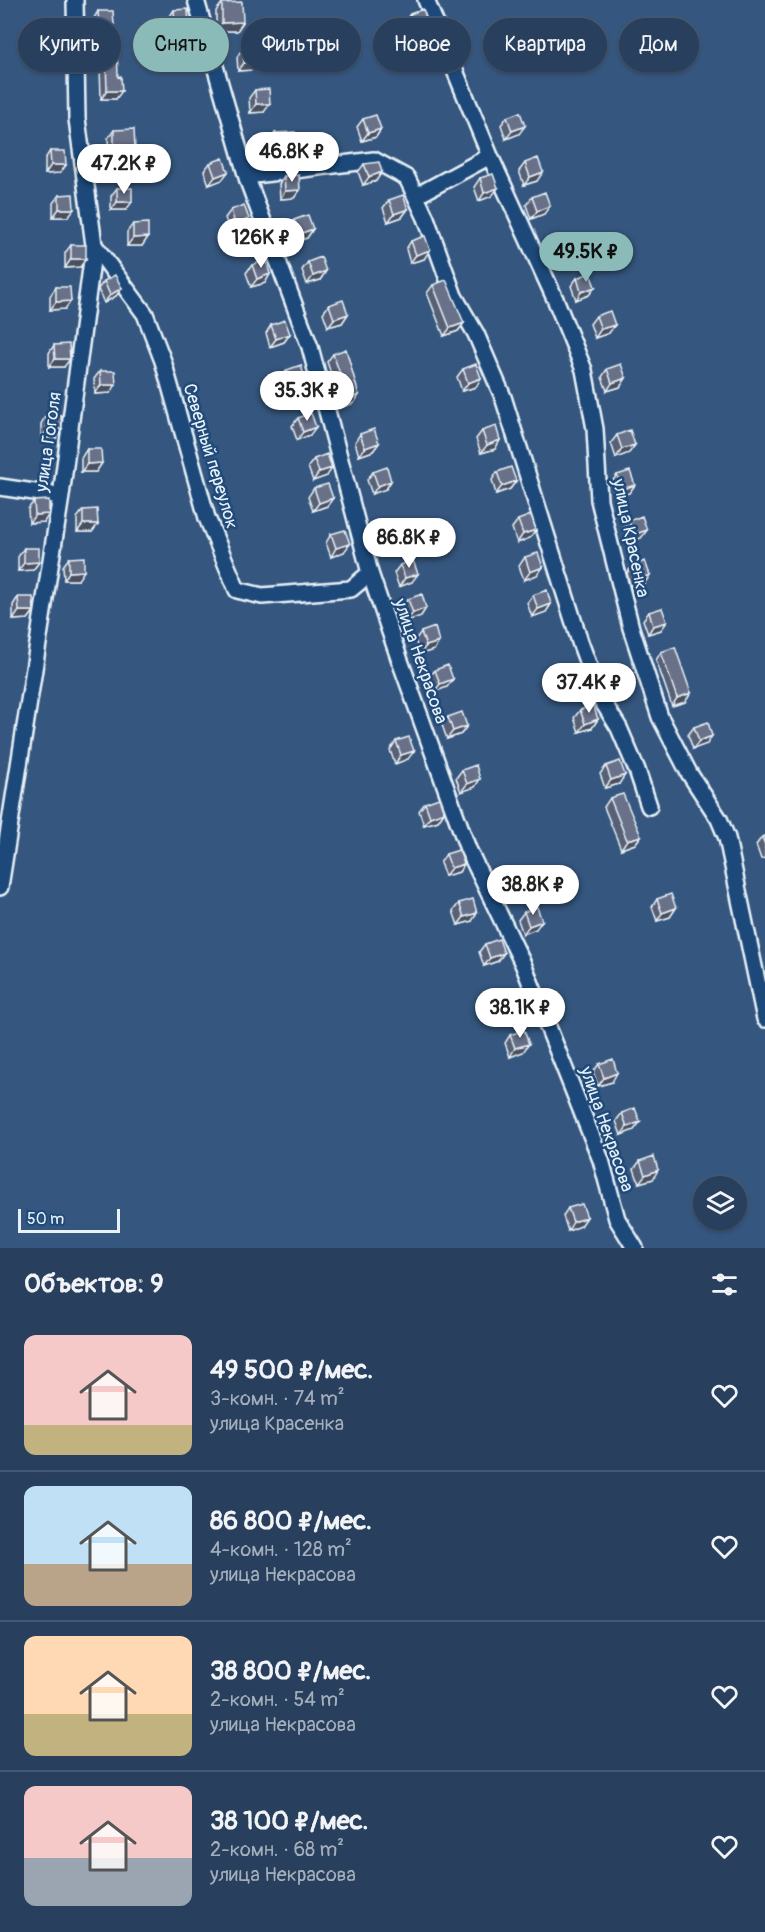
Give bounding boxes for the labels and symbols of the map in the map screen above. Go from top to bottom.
pin: 46.8K ₽ [237,132,347,183]
pin: 47.2K ₽ [69,144,179,195]
pin: 126K ₽ [212,218,310,269]
pin: 49.5K ₽ [531,232,641,283]
pin: 35.3K ₽ [252,371,362,422]
street label: Северный переулок [177,381,244,532]
street label: улица Гоголя [30,391,67,495]
street label: улица Красенка [607,476,654,599]
pin: 86.8K ₽ [354,518,464,569]
street label: улица Некрасова [388,594,453,727]
pin: 37.4K ₽ [534,663,644,714]
pin: 38.8K ₽ [478,865,588,916]
pin: 38.1K ₽ [465,988,575,1039]
street label: улица Некрасова [574,1062,639,1195]
scale bar [18,1206,120,1234]

